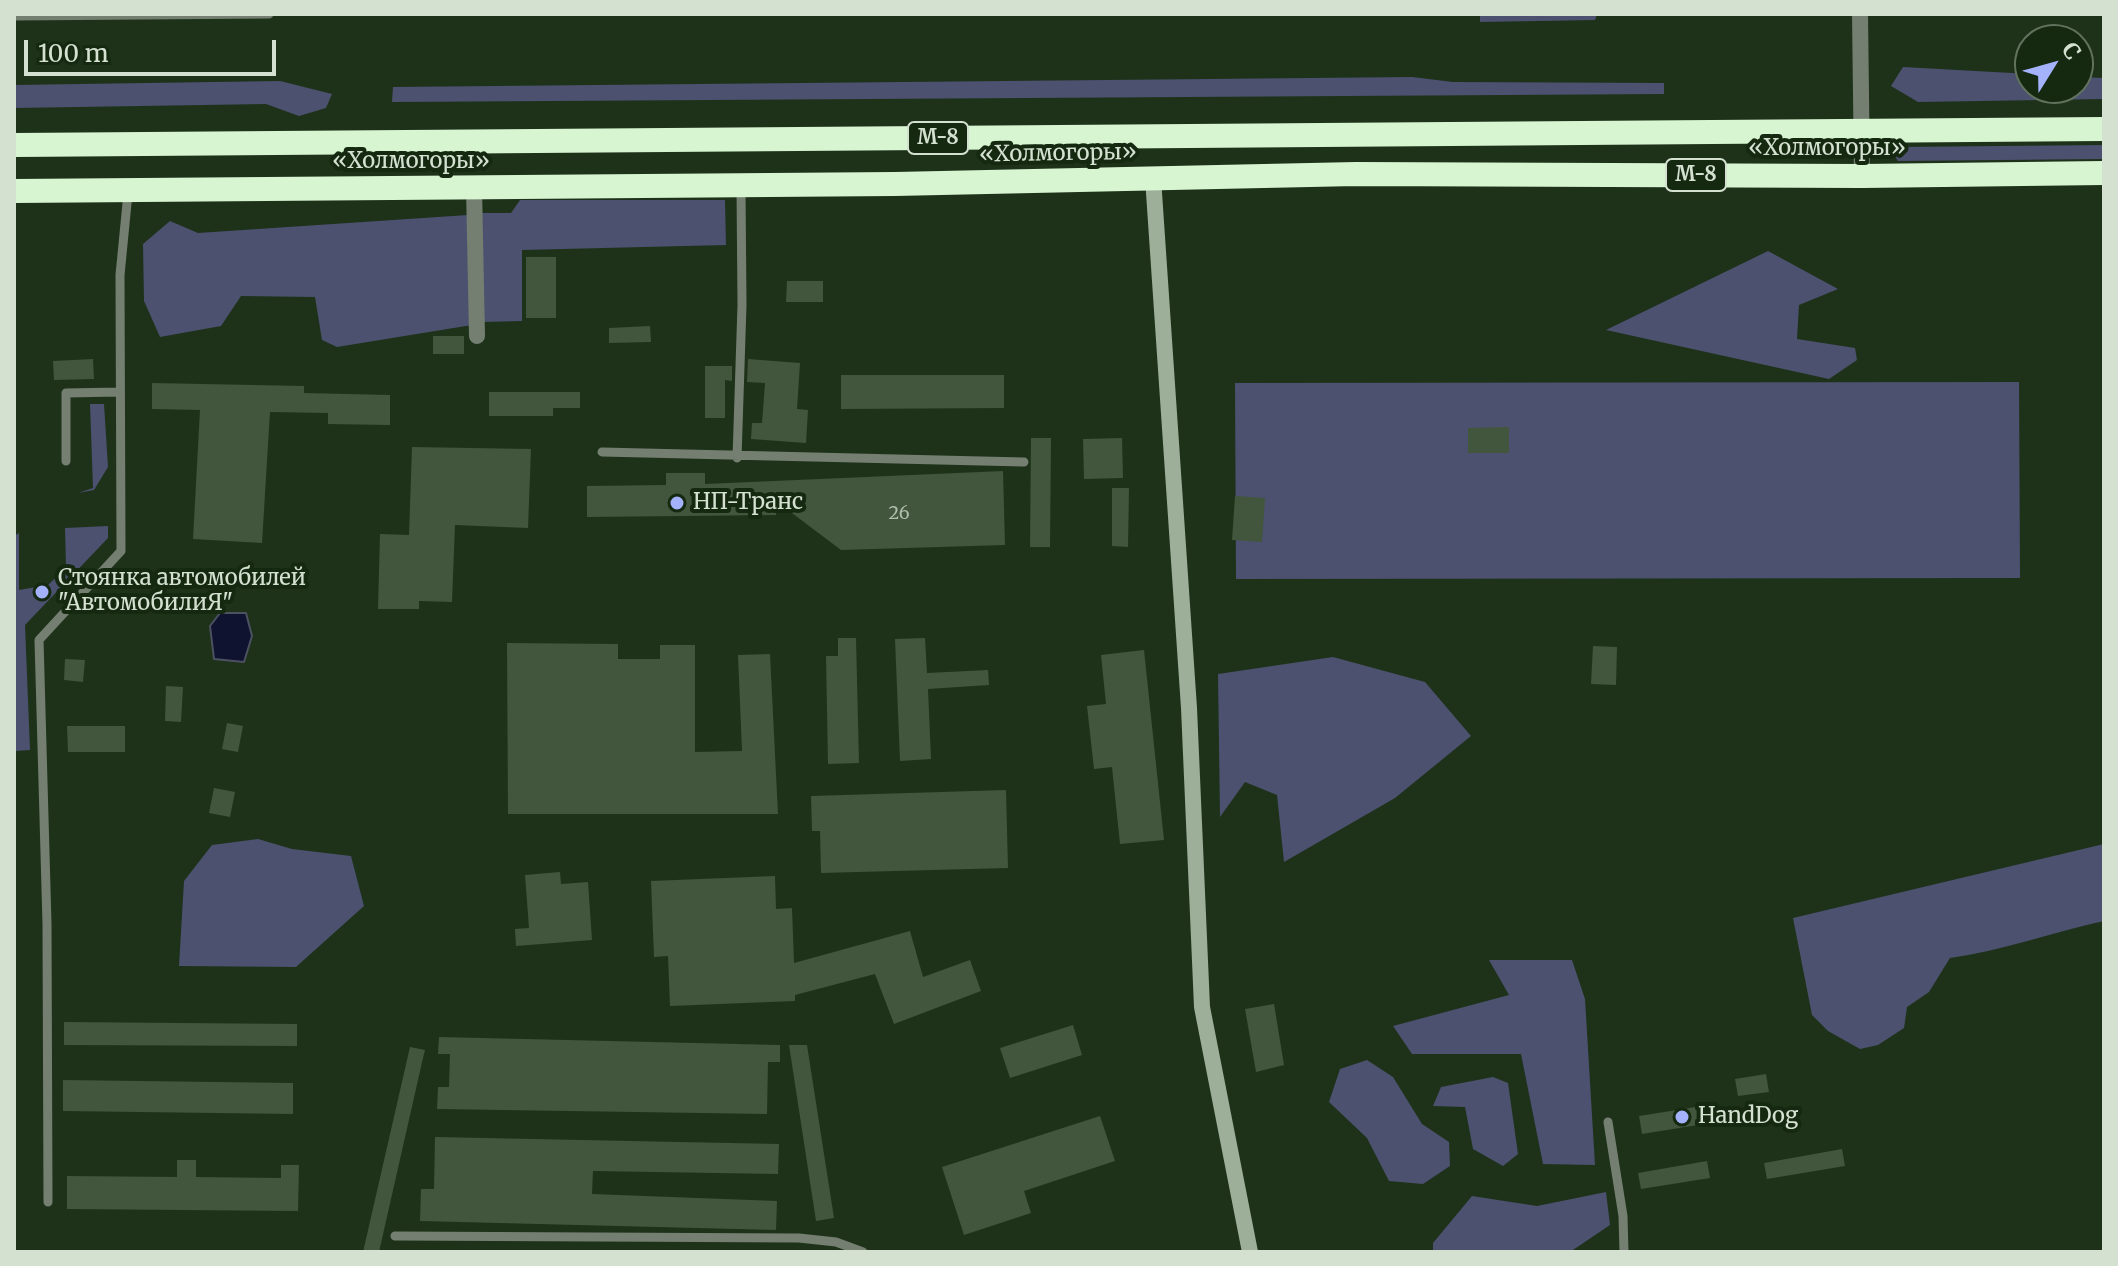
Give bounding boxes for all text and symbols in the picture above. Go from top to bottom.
scale bar [28,24,280,74]
north arrow [2014,24,2094,104]
text: С [2056,37,2087,65]
text: 100 m [38,38,108,69]
road number: М-8 [908,122,968,154]
street label: «Холмогоры» [1748,136,1906,162]
street label: «Холмогоры» [979,139,1137,169]
street label: «Холмогоры» [332,149,490,175]
road number: М-8 [1666,159,1726,191]
place label: НП-Транс [693,490,803,516]
marker: НП-Транс [668,494,686,512]
house number: 26 [888,503,910,525]
place label: Стоянка автомобилей "АвтомобилиЯ" [58,566,306,618]
marker: Стоянка автомобилей "АвтомобилиЯ" [33,583,51,601]
place label: HandDog [1698,1104,1798,1130]
marker: HandDog [1673,1108,1691,1126]

